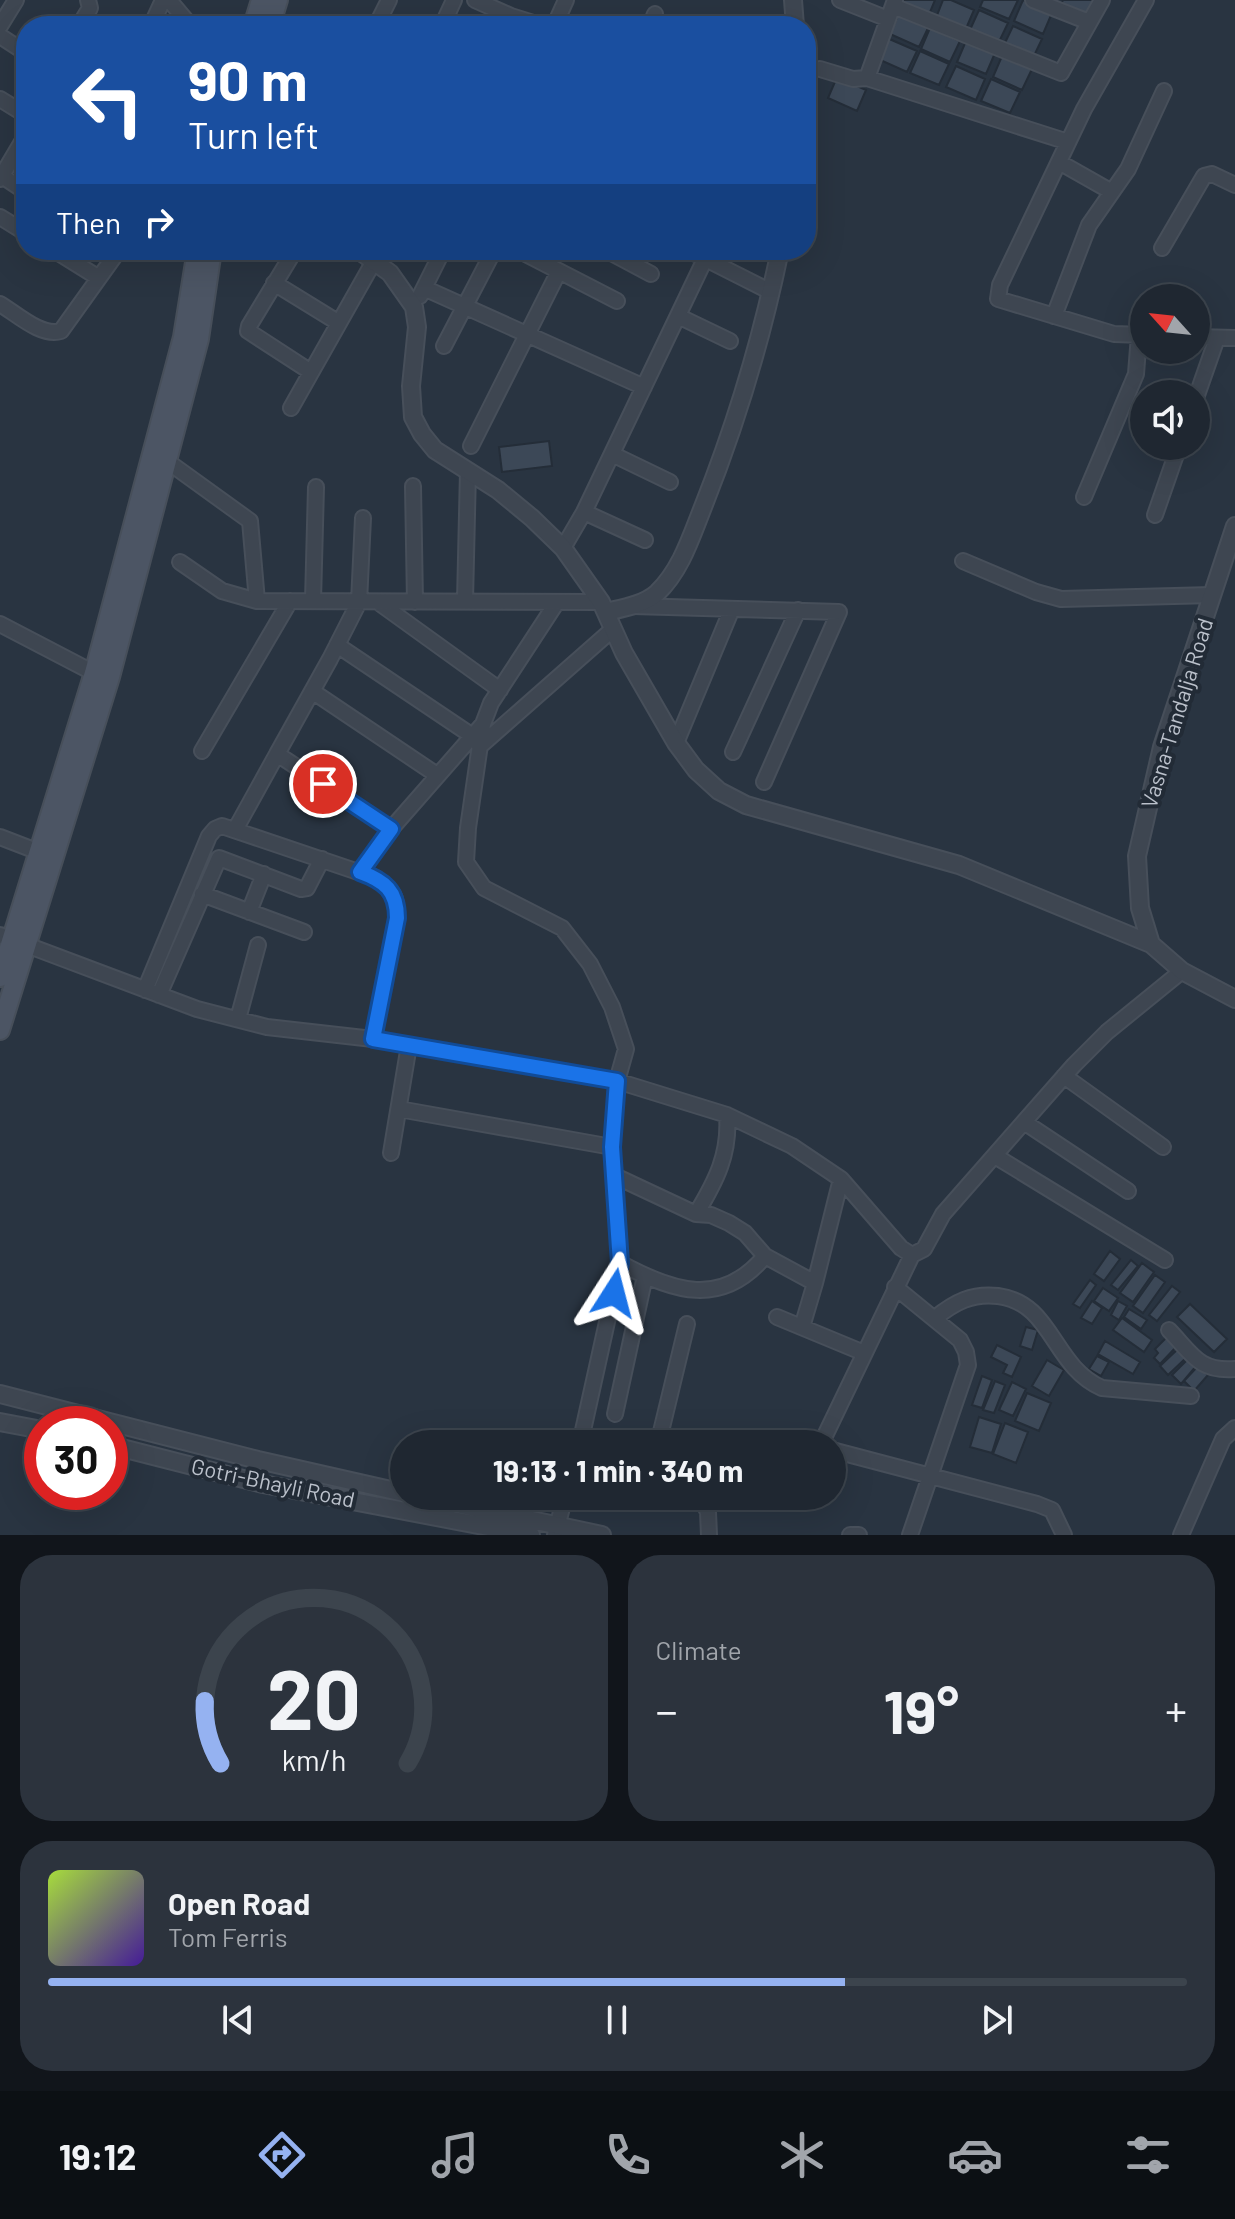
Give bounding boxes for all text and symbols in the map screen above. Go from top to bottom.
text: 90 m [188,45,308,112]
icon: left [56,48,160,152]
text: Turn left [188,113,319,156]
icon: right [137,200,181,244]
text: Then [56,204,121,240]
north arrow [1130,284,1210,364]
map controls [1130,284,1210,460]
button: sound [1130,380,1210,460]
street label: Vasna-Tandalja Road [1135,615,1217,811]
pin [289,750,357,818]
icon: arrive [301,762,345,806]
position arrow [572,1251,656,1335]
speed limit sign: 30 [24,1406,128,1510]
street label: Gotri-Bhayli Road [189,1452,357,1512]
text: 19:13 · 1 min · 340 m [493,1452,743,1488]
text: Climate [656,1634,742,1665]
text: 20 [267,1647,361,1747]
text: 19° [883,1674,959,1746]
text: − [656,1683,678,1736]
text: + [1165,1683,1187,1736]
text: km/h [281,1742,346,1777]
text: Open Road [168,1885,310,1921]
text: Tom Ferris [168,1921,288,1952]
icon: previous [216,1998,260,2042]
icon: pause [595,1998,639,2042]
icon: next [975,1998,1019,2042]
icon: directions [254,2127,310,2183]
icon: music [427,2127,483,2183]
icon: phone [600,2127,656,2183]
icon: climate [774,2127,830,2183]
icon: car [947,2127,1003,2183]
icon: filters [1120,2127,1176,2183]
text: 19:12 [59,2134,137,2177]

